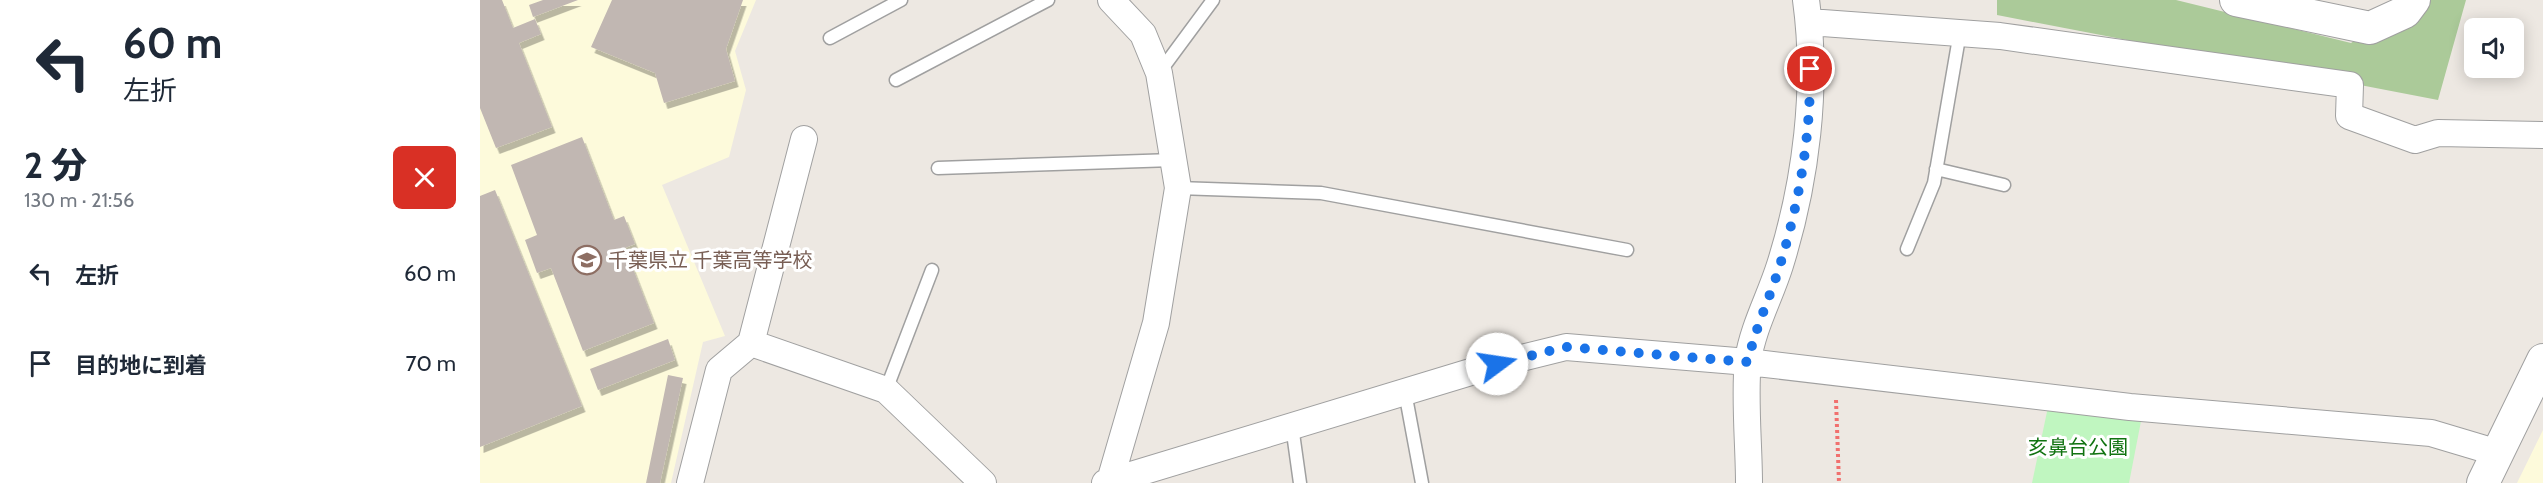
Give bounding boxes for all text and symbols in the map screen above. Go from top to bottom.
text: 60 m [123,17,222,69]
map controls [2464,18,2524,78]
button: sound [2464,18,2524,78]
icon: left [24,24,102,102]
pin [1784,43,1835,94]
icon: arrive [1793,52,1826,85]
text: 左折 [123,74,177,107]
text: 2 分 [24,143,87,187]
button: close [393,146,456,209]
text: 130 m · 21:56 [24,188,134,212]
school or university icon: 千葉県立 千葉高等学校 [571,244,603,276]
place label: 千葉県立 千葉高等学校 [608,248,813,272]
icon: left [24,257,57,290]
text: 60 m [404,260,456,287]
text: 左折 [75,262,119,289]
position arrow [1465,332,1529,396]
icon: arrive [24,347,57,380]
text: 70 m [406,350,456,377]
text: 目的地に到着 [75,352,207,379]
park label: 亥鼻台公園 [2028,435,2128,459]

